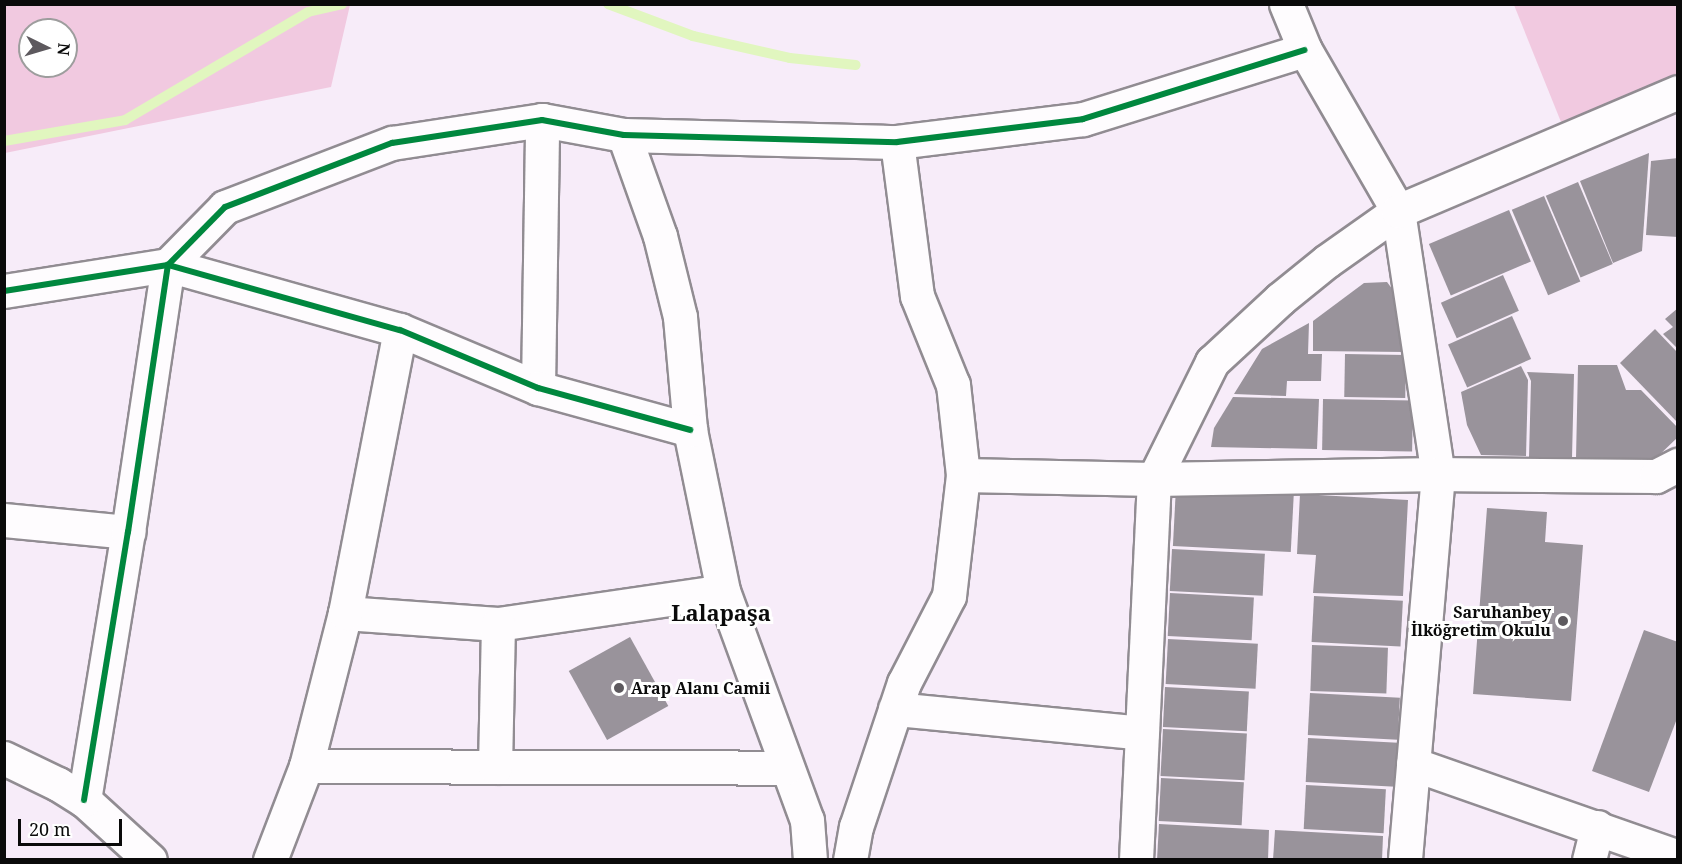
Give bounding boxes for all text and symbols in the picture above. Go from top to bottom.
north arrow [18,18,78,78]
text: N [52,42,75,57]
district label: Lalapaşa [671,600,771,626]
place label: Saruhanbey İlköğretim Okulu [1411,602,1551,640]
marker: Saruhanbey İlköğretim Okulu [1556,614,1570,628]
place label: Arap Alanı Camii [631,678,770,698]
marker: Arap Alanı Camii [612,681,626,695]
scale bar [21,807,124,845]
text: 20 m [29,817,71,841]

